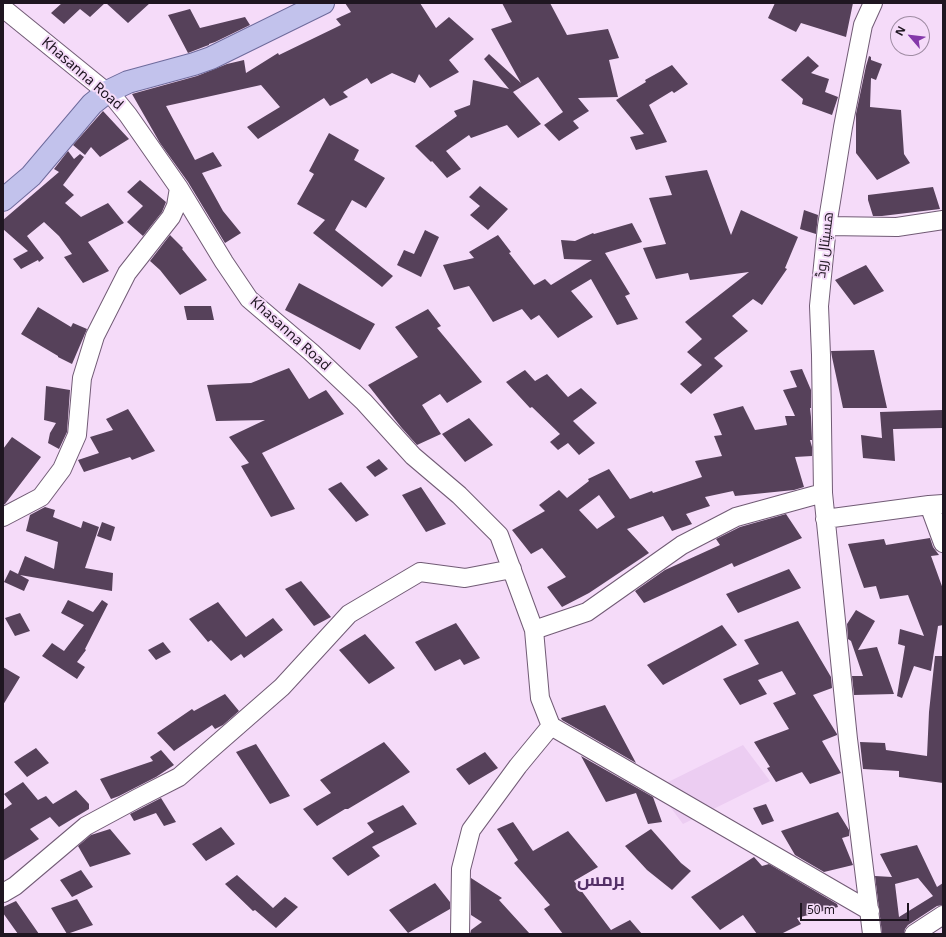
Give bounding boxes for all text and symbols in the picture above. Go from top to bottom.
north arrow [890,16,930,56]
text: N [891,23,909,38]
street label: Khasanna Road [38,34,126,114]
street label: ھسپتال روڈ [813,211,837,279]
street label: Khasanna Road [246,294,334,374]
district label: برمس [577,870,625,892]
scale bar [802,895,911,921]
text: 50 m [807,901,835,918]

